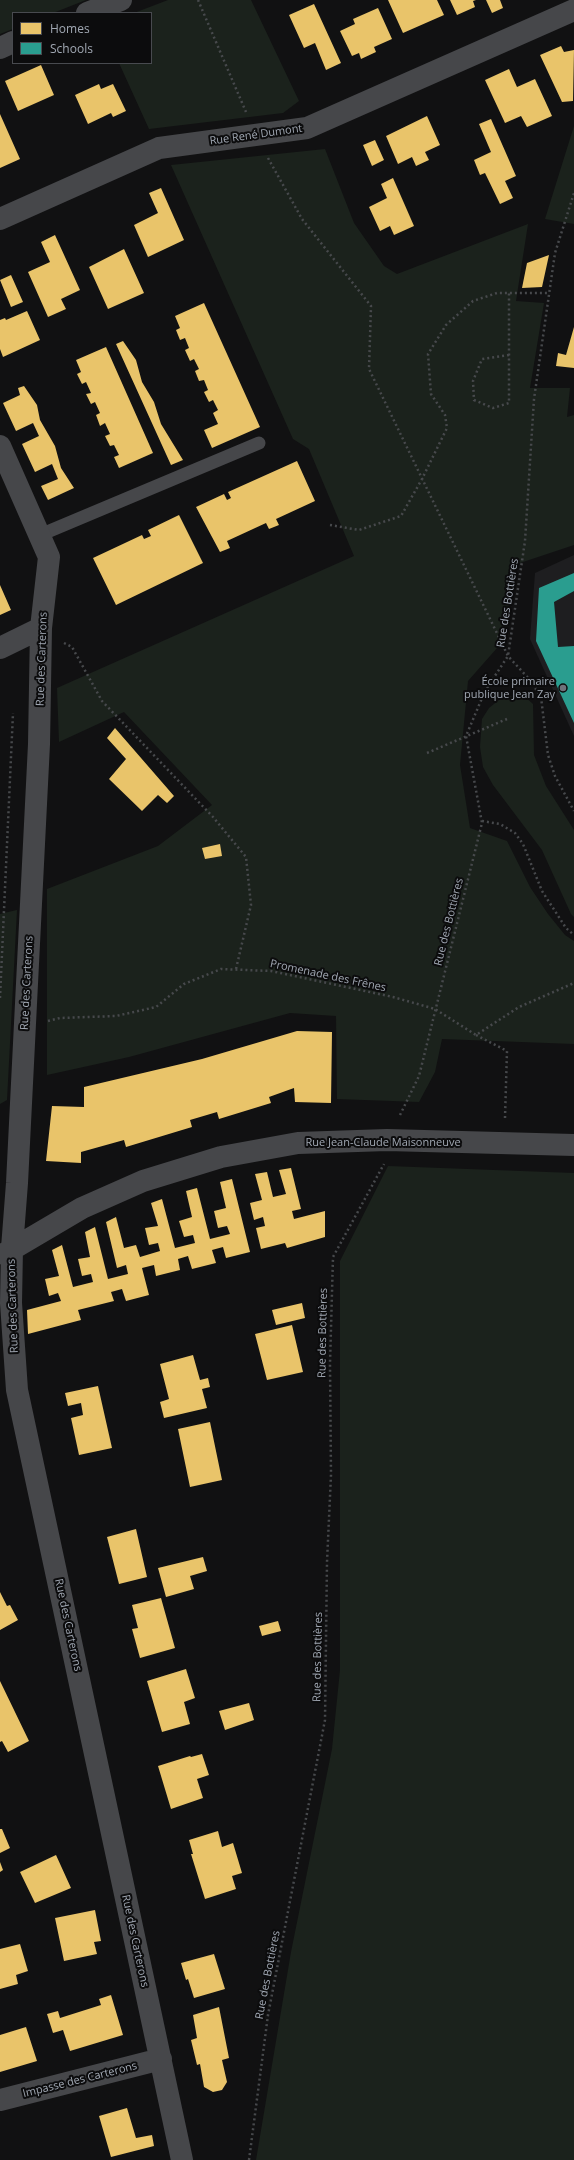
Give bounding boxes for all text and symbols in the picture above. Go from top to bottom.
legend [12,12,152,64]
text: Homes [50,20,90,37]
text: Schools [50,40,93,57]
street label: Rue René Dumont [209,122,303,148]
street label: Rue des Bottières [494,558,522,648]
street label: Rue des Carterons [34,612,50,706]
place label: École primaire publique Jean Zay [464,675,555,701]
marker: École primaire publique Jean Zay [558,683,568,693]
street label: Rue des Bottières [432,877,466,967]
street label: Rue des Carterons [18,936,36,1030]
street label: Promenade des Frênes [269,957,387,995]
street label: Rue Jean-Claude Maisonneuve [305,1136,461,1150]
street label: Rue des Carterons [5,1259,21,1353]
street label: Rue des Bottières [316,1288,330,1378]
street label: Rue des Carterons [52,1578,84,1672]
street label: Rue des Bottières [311,1612,325,1702]
street label: Rue des Carterons [119,1894,151,1988]
street label: Rue des Bottières [253,1930,283,2020]
street label: Impasse des Carterons [21,2059,139,2101]

